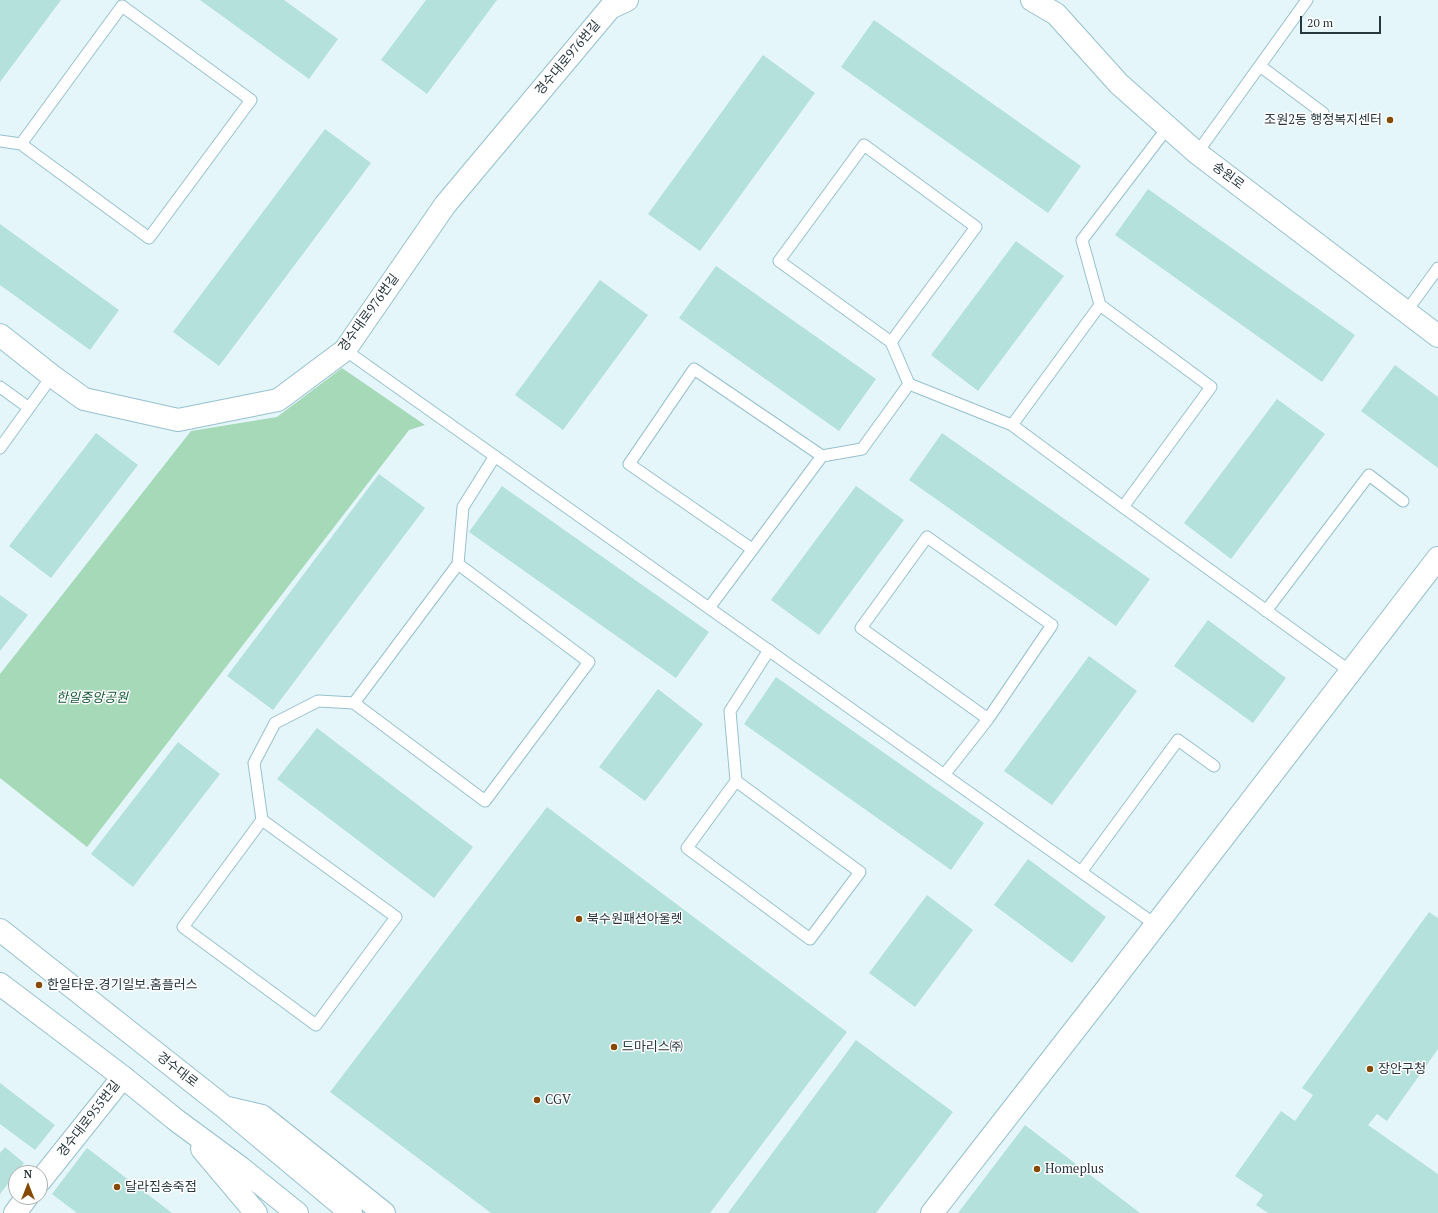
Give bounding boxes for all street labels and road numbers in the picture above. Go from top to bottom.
street label: 경수대로976번길 [532,18,604,98]
street label: 송원로 [1209,159,1247,193]
street label: 경수대로976번길 [335,271,403,355]
street label: 경수대로 [153,1049,201,1091]
street label: 경수대로955번길 [54,1078,124,1160]

